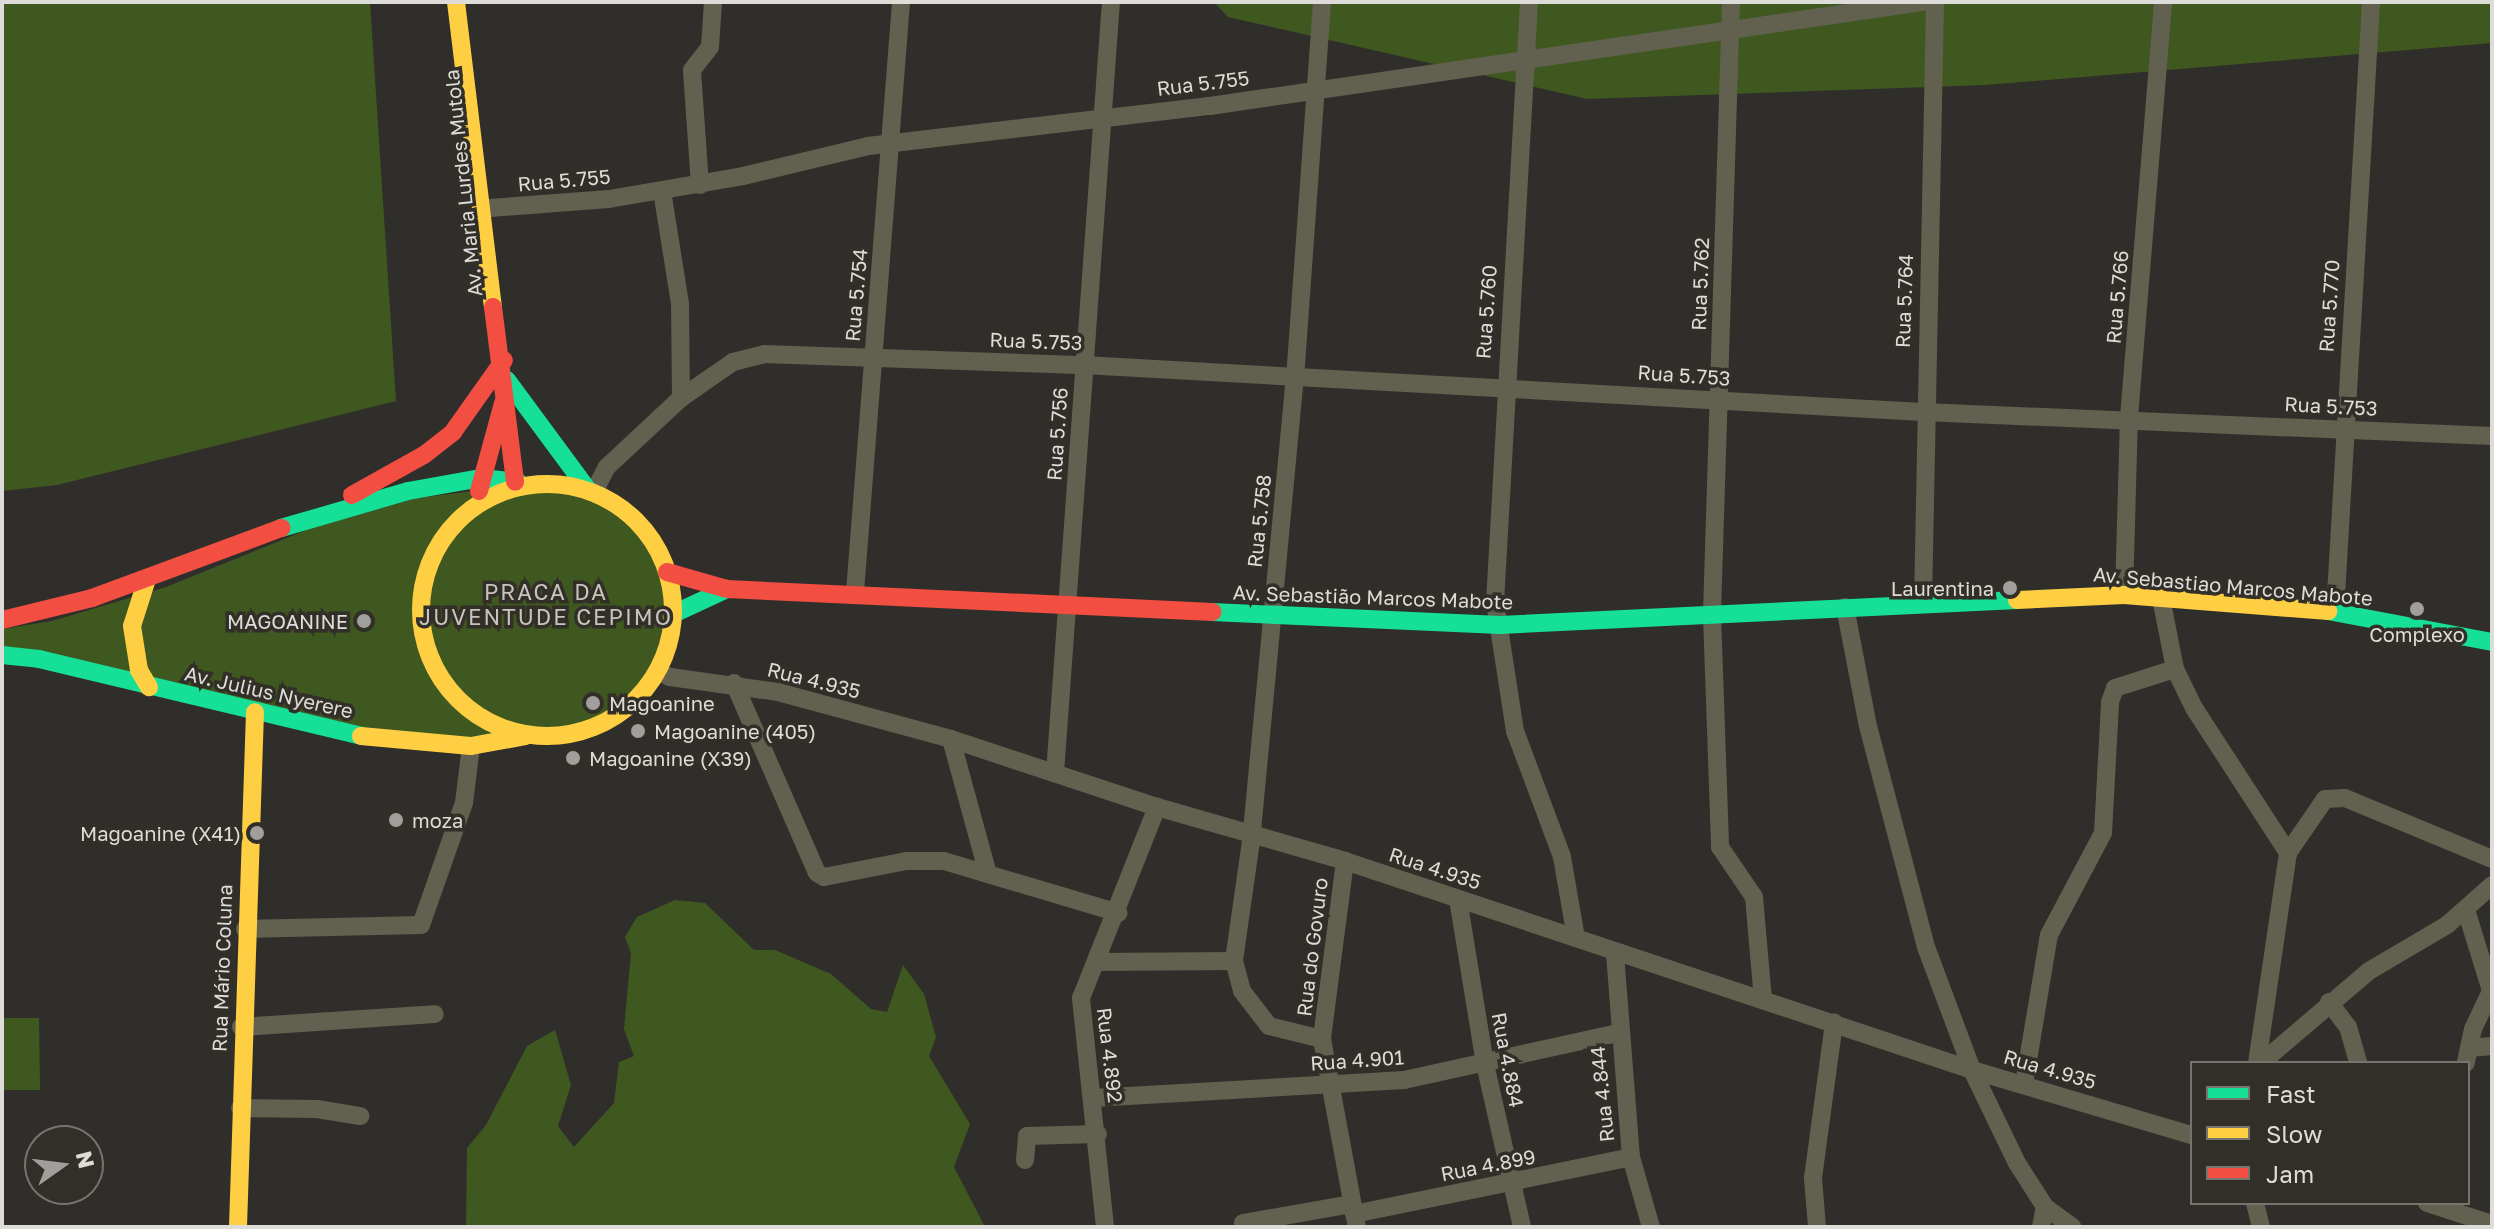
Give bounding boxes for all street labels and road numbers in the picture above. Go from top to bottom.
street label: Rua 5.755 [1155,65,1251,101]
street label: Av. Maria Lurdes Mutola [439,68,487,298]
street label: Rua 5.755 [517,164,611,196]
street label: Rua 5.762 [1686,237,1714,331]
street label: Rua 5.754 [840,247,872,343]
street label: Rua 5.766 [2101,249,2133,345]
street label: Rua 5.764 [1890,254,1918,348]
street label: Rua 5.770 [2314,259,2344,353]
street label: Rua 5.760 [1471,264,1501,360]
street label: Rua 5.753 [989,327,1083,355]
street label: Rua 5.753 [1637,360,1731,390]
street label: Rua 5.756 [1042,387,1072,481]
street label: Rua 5.753 [2284,392,2378,420]
street label: Rua 5.758 [1242,473,1276,569]
street label: Av. Sebastiao Marcos Mabote [2092,562,2374,610]
street label: Av. Sebastião Marcos Mabote [1232,580,1514,614]
street label: Rua 4.935 [765,657,863,703]
street label: Av. Julius Nyerere [183,661,355,723]
street label: Rua 4.935 [1386,842,1484,894]
street label: Rua do Govuro [1292,876,1332,1018]
street label: Rua Mário Coluna [207,884,237,1052]
street label: Rua 4.892 [1092,1006,1128,1104]
street label: Rua 4.884 [1487,1010,1529,1110]
street label: Rua 4.935 [2001,1044,2099,1094]
street label: Rua 4.901 [1309,1045,1405,1075]
street label: Rua 4.844 [1585,1045,1619,1143]
street label: Rua 4.899 [1438,1144,1538,1186]

